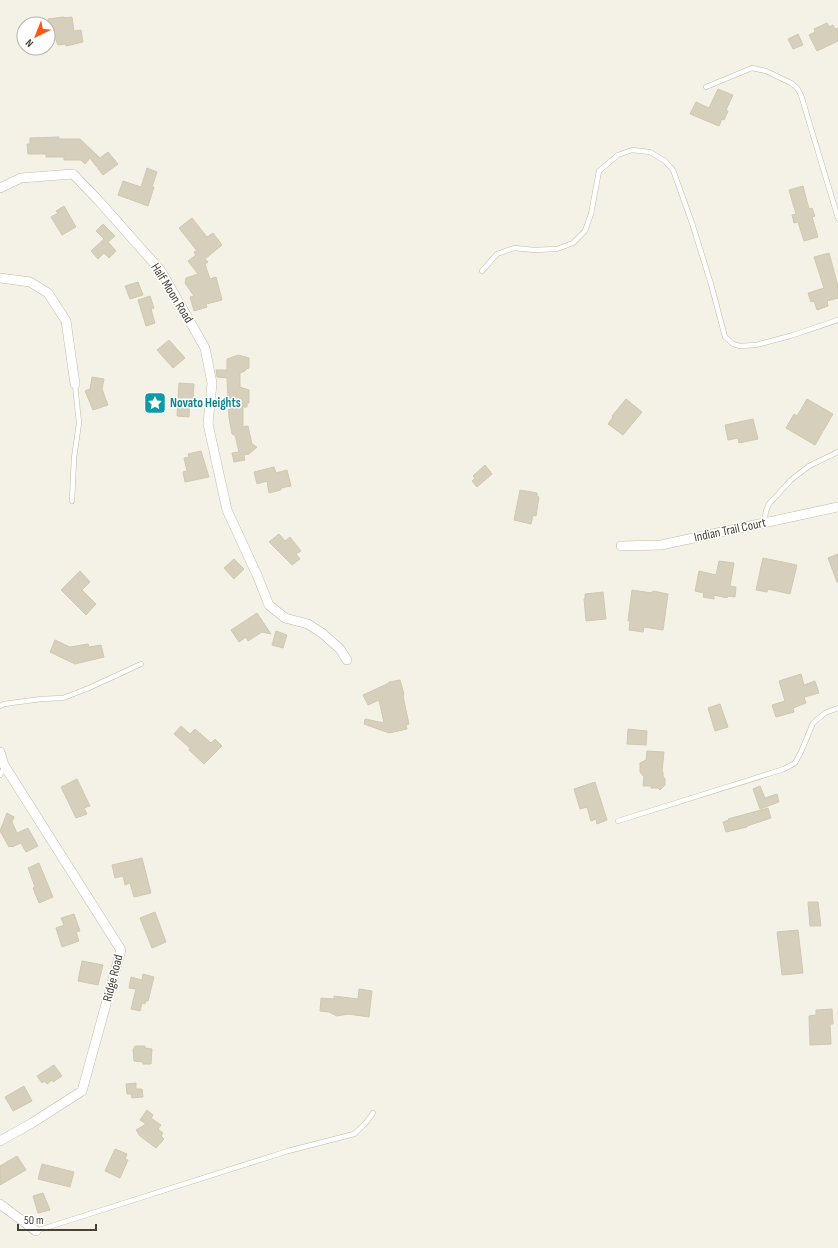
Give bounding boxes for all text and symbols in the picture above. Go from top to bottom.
north arrow [16,16,56,56]
text: N [23,36,36,50]
street label: Half Moon Road [147,260,197,326]
place icon: Novato Heights [142,390,168,416]
place label: Novato Heights [170,395,241,411]
street label: Indian Trail Court [692,515,768,545]
street label: Ridge Road [99,953,127,1003]
scale bar [18,1206,96,1232]
text: 50 m [24,1213,44,1228]

